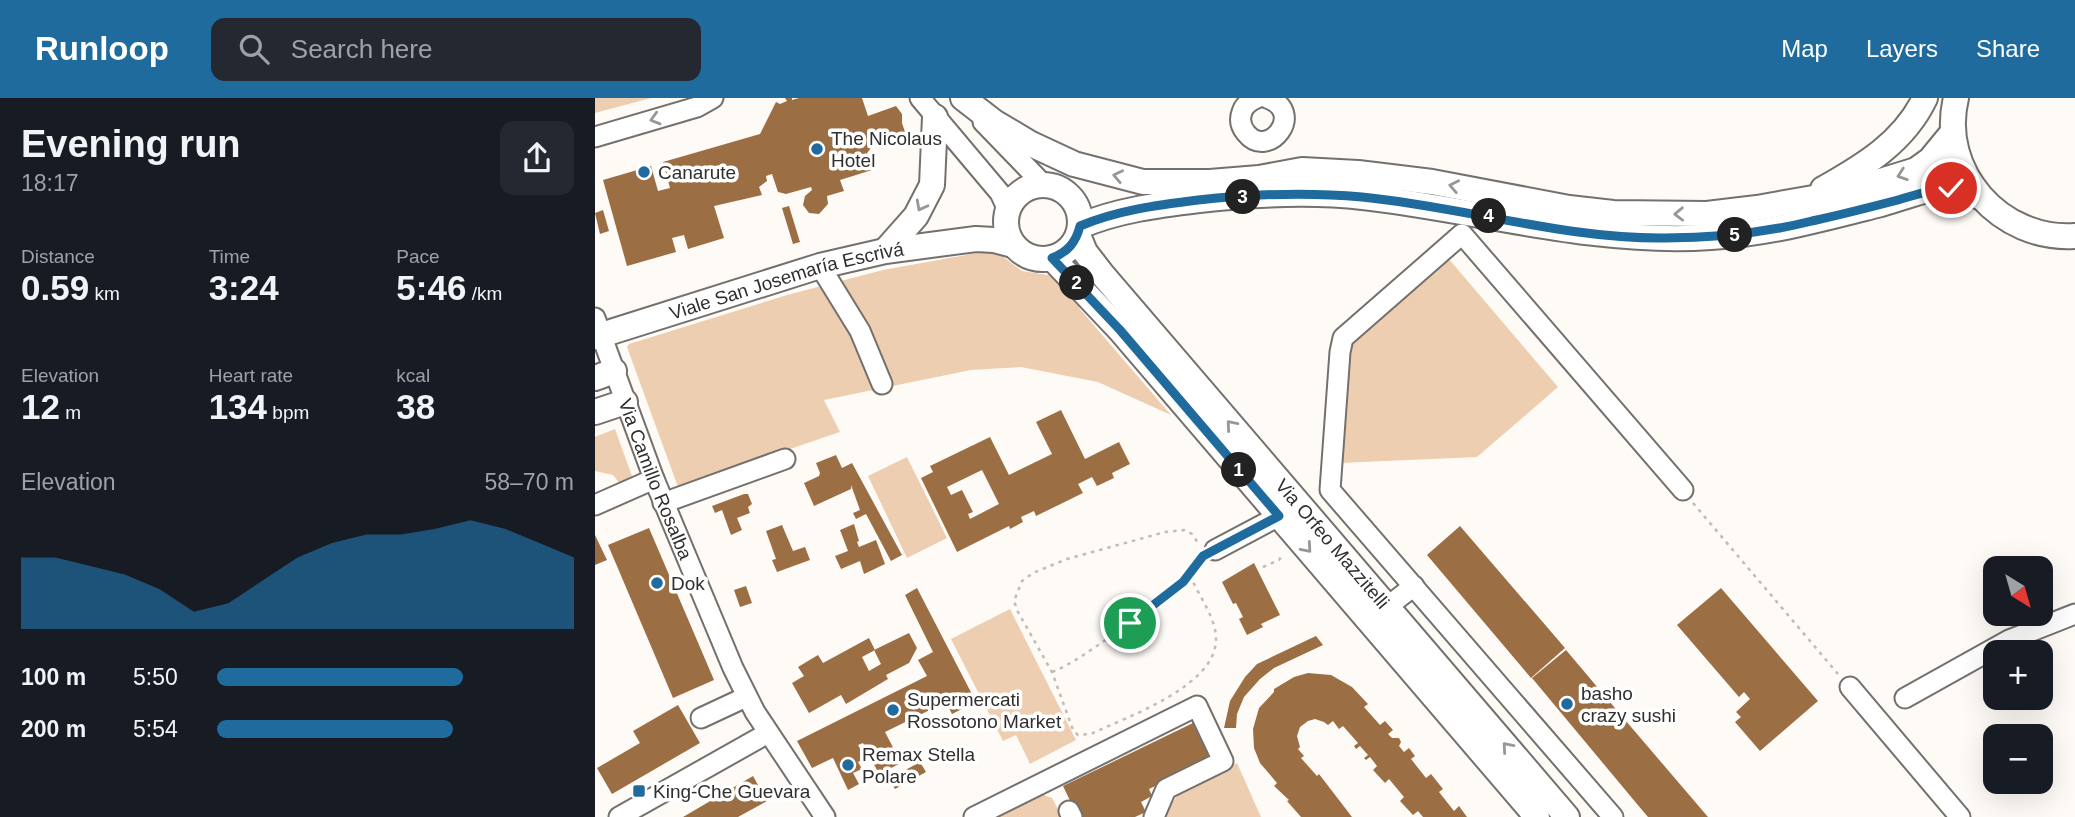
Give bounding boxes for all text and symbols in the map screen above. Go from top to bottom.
search box [211,18,701,81]
text: Runloop [35,30,169,67]
icon: search [235,30,273,68]
text: Search here [291,34,432,64]
text: Map [1781,35,1828,62]
text: Layers [1866,35,1938,62]
text: Share [1976,35,2040,62]
one-way arrow [649,111,661,126]
button: share [500,121,574,195]
text: Evening run [21,123,241,165]
place label: The Nicolaus Hotel [831,128,942,171]
marker: The Nicolaus Hotel [809,141,825,157]
pin [1921,158,1981,218]
place label: Canarute [658,162,736,183]
marker: Canarute [636,164,652,180]
one-way arrow [1896,167,1908,181]
icon: check [1932,169,1970,207]
text: 18:17 [21,170,79,196]
one-way arrow [1112,170,1124,185]
one-way arrow [1448,179,1460,194]
pin: 3 [1225,180,1261,214]
text: 3 [1237,186,1248,207]
pin: 4 [1471,198,1507,234]
one-way arrow [915,199,929,212]
text: 4 [1483,205,1494,226]
one-way arrow [1673,206,1684,222]
pin: 5 [1717,218,1753,252]
text: 5 [1729,224,1740,245]
street label: Viale San Josemaría Escrivá [667,238,905,323]
text: Distance [21,246,95,267]
text: Time [209,246,250,267]
text: Pace [396,246,440,267]
pin: 2 [1059,266,1095,300]
text: 0.59 [21,268,89,307]
text: 3:24 [209,268,279,307]
text: 5:46 [396,268,466,307]
text: 2 [1071,272,1082,293]
text: km [89,283,120,304]
text: /km [466,283,502,304]
text: Elevation [21,365,99,386]
text: Heart rate [209,365,293,386]
text: kcal [396,365,430,386]
text: 12 [21,387,60,426]
text: 134 [209,387,267,426]
text: 38 [396,387,435,426]
street label: Via Camillo Rosalba [615,396,697,563]
text: m [60,402,81,423]
text: bpm [267,402,309,423]
one-way arrow [1227,420,1239,433]
pin: 1 [1221,452,1257,488]
text: 1 [1233,459,1244,480]
text: Elevation [21,469,116,495]
text: 58–70 m [484,469,574,495]
street label: Via Orfeo Mazzitelli [1272,475,1394,612]
one-way arrow [1299,540,1311,553]
north arrow [1983,556,2053,626]
map controls [1983,556,2053,794]
place label: Dok [671,573,705,594]
marker: Dok [649,575,665,591]
pin [1100,593,1160,653]
icon: arrive [1111,604,1149,642]
button: + [1983,640,2053,710]
text: 100 m [21,664,86,690]
text: 5:50 [133,664,178,690]
place label: basho crazy sushi [1581,683,1676,726]
place label: Supermercati Rossotono Market [907,689,1062,732]
marker: basho crazy sushi [1559,696,1575,712]
marker: Supermercati Rossotono Market [885,702,901,718]
text: 200 m [21,716,86,742]
text: 5:54 [133,716,178,742]
button: − [1983,724,2053,794]
one-way arrow [1503,742,1515,755]
place label: Remax Stella Polare [862,744,975,787]
marker: Remax Stella Polare [840,757,856,773]
place label: King-Che Guevara [653,781,811,802]
marker: King-Che Guevara [631,783,647,799]

